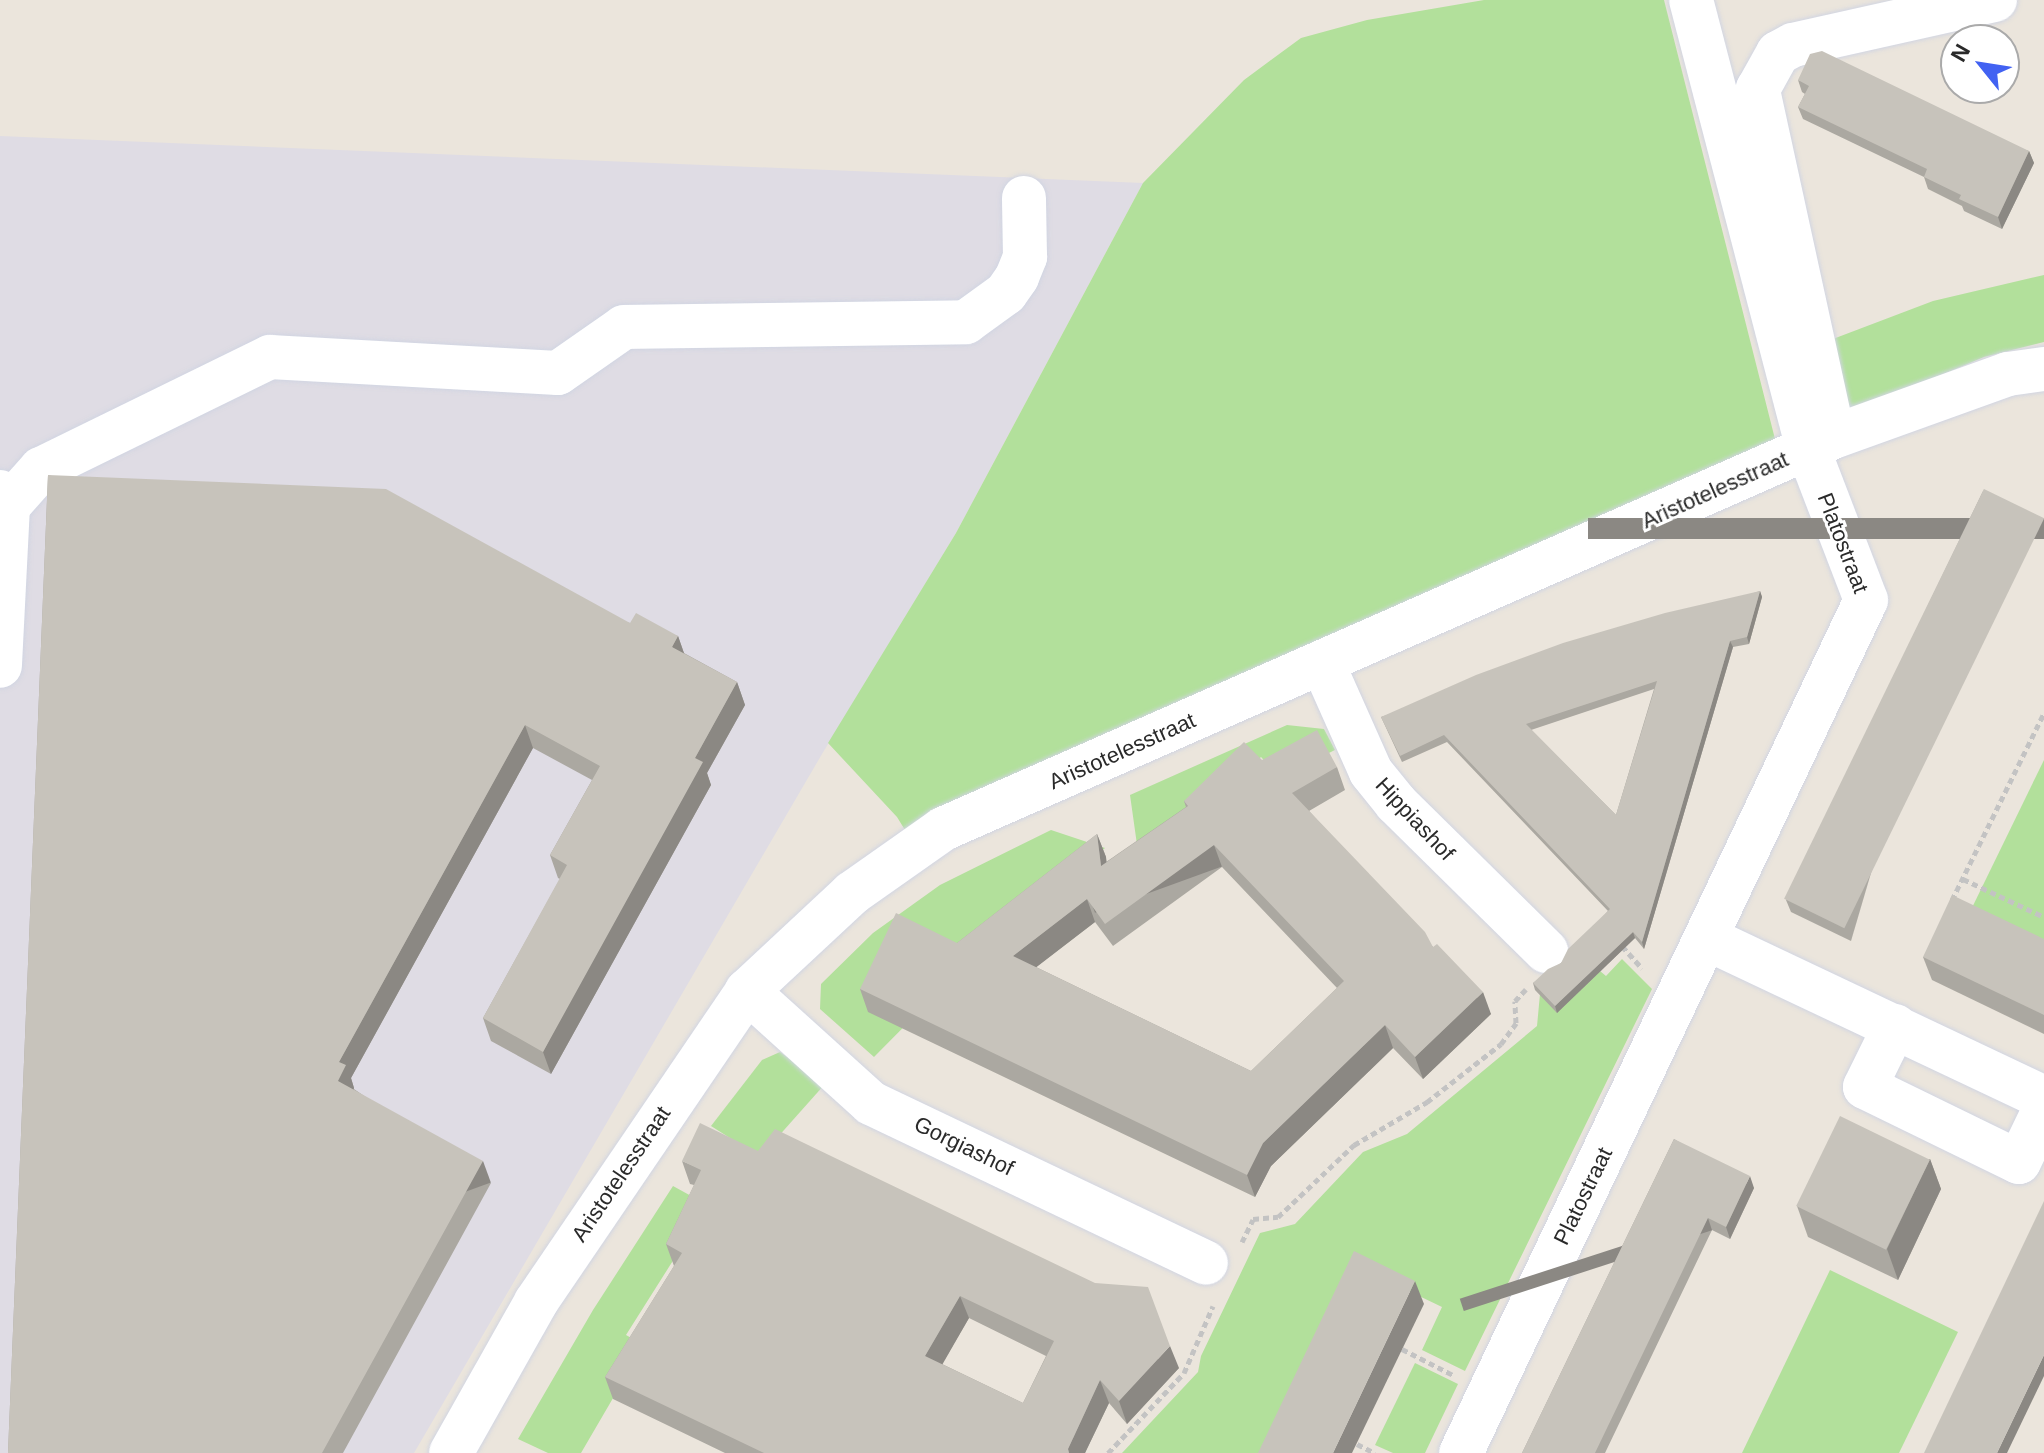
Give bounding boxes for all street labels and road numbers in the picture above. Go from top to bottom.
street label: Aristotelesstraat [1638,446,1792,534]
street label: Platostraat [1812,489,1874,597]
street label: Aristotelesstraat [1045,707,1199,795]
street label: Hippiashof [1370,772,1460,866]
street label: Aristotelesstraat [566,1101,676,1247]
street label: Gorgiashof [910,1111,1018,1181]
street label: Platostraat [1548,1143,1618,1249]

